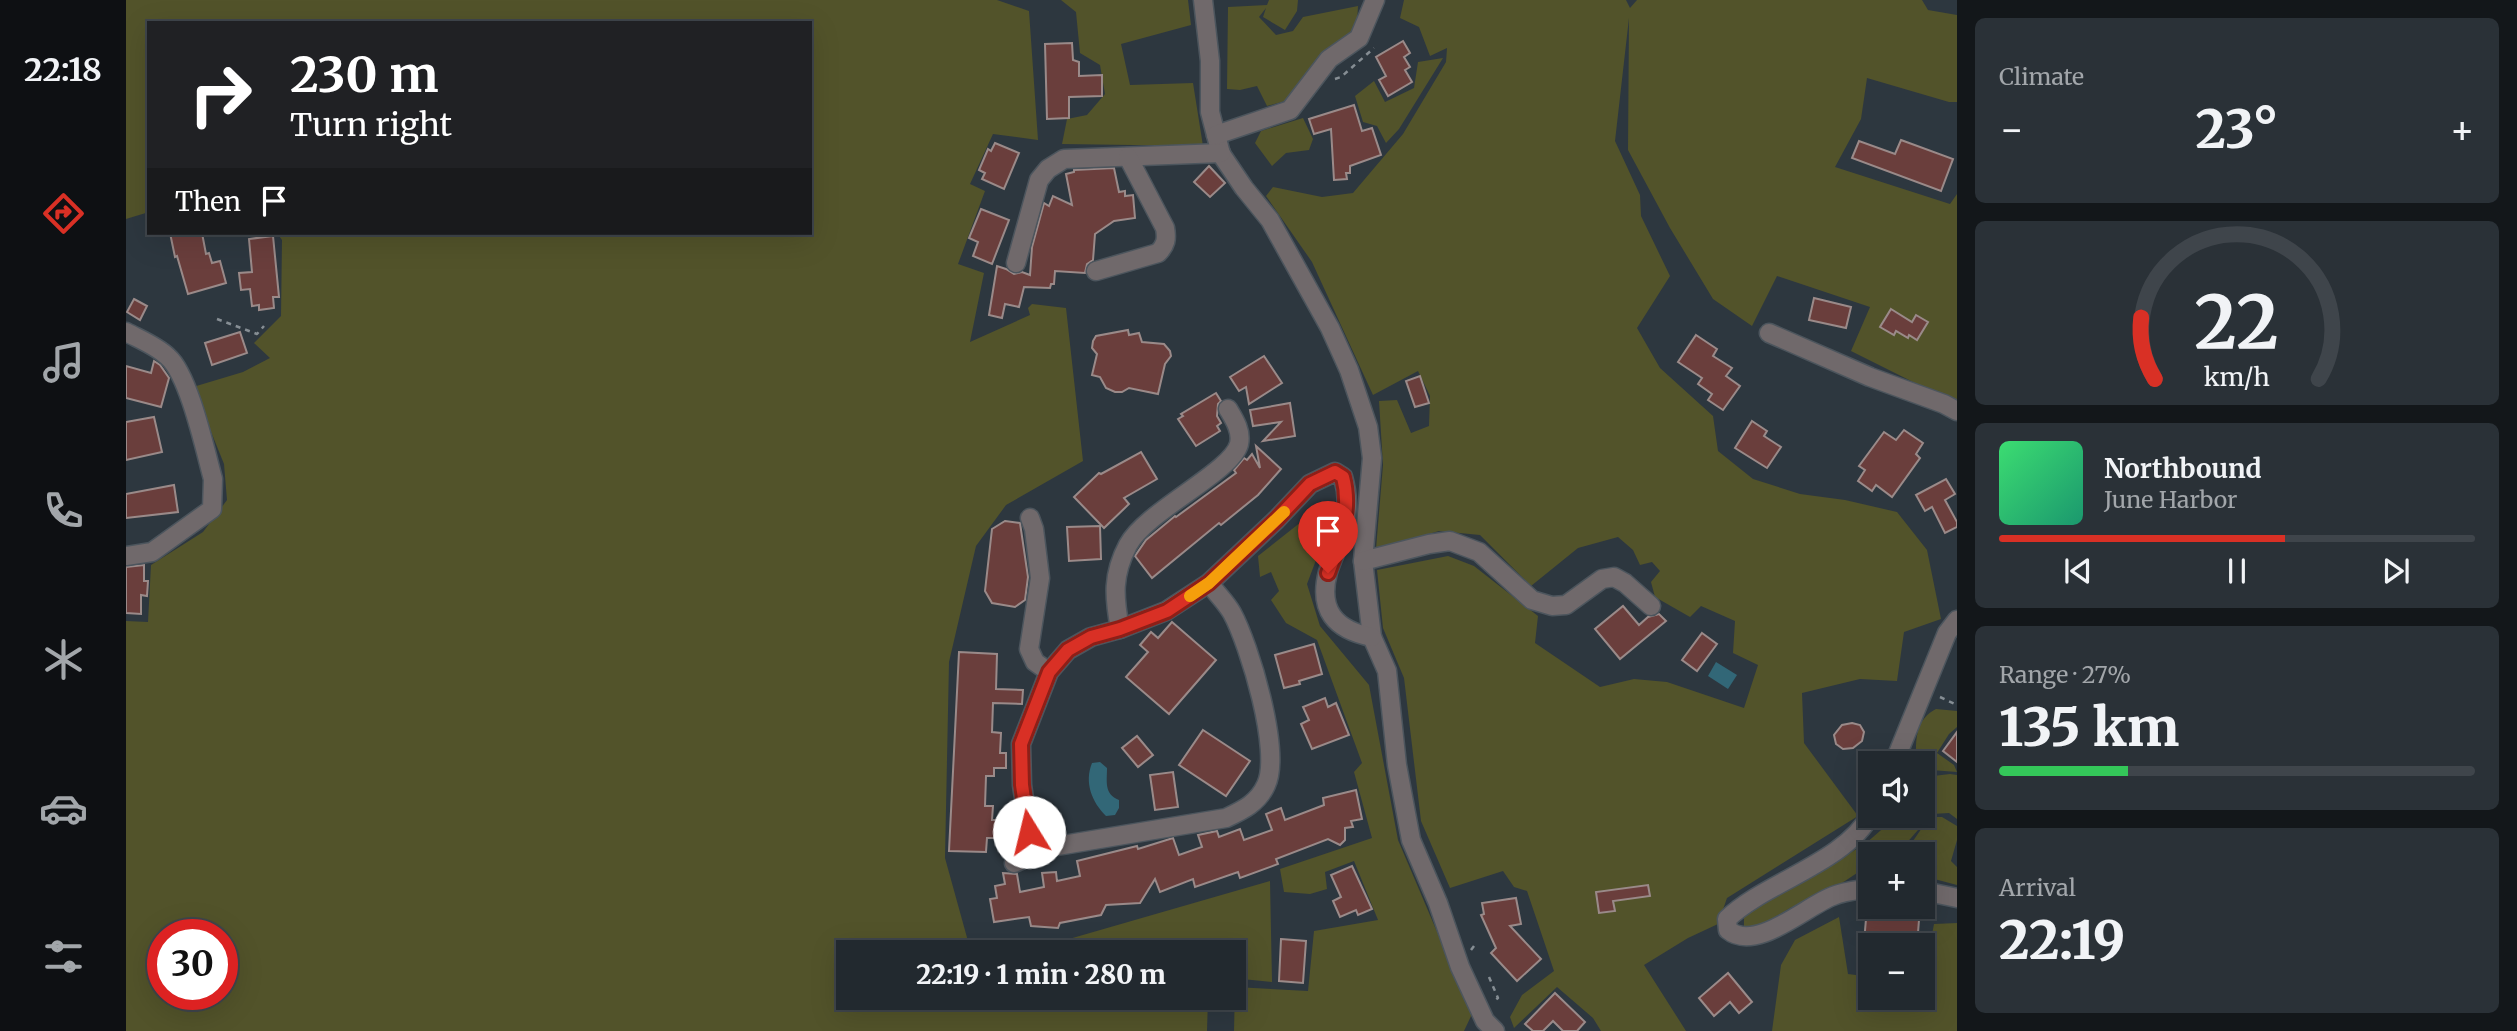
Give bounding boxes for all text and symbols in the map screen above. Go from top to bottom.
text: 230 m [290,44,438,105]
icon: right [175,49,266,140]
text: 22:18 [24,50,102,90]
text: Climate [1999,62,2084,91]
text: 23° [2196,97,2279,162]
text: Turn right [290,105,452,145]
text: − [1999,106,2024,153]
text: + [2450,106,2475,153]
icon: arrive [255,182,293,220]
text: Then [175,185,241,218]
icon: directions [39,189,88,238]
text: 22 [2195,277,2279,369]
icon: music [39,338,88,387]
text: km/h [2204,361,2270,393]
text: Northbound [2104,452,2262,485]
text: June Harbor [2104,485,2237,514]
icon: phone [39,486,88,535]
pin [1298,501,1358,573]
icon: arrive [1309,512,1347,550]
icon: previous [2059,552,2097,590]
icon: pause [2218,552,2256,590]
icon: next [2377,552,2415,590]
icon: climate [39,635,88,684]
text: Range · 27% [1999,660,2131,689]
text: 135 km [1999,695,2179,760]
map controls [1858,751,1935,1010]
button: sound [1858,751,1935,828]
icon: car [39,784,88,833]
position arrow [992,795,1066,869]
button: + [1858,842,1935,919]
text: Arrival [1999,873,2076,902]
text: 22:19 [1999,908,2125,973]
speed limit sign: 30 [147,919,238,1010]
icon: filters [39,932,88,981]
button: − [1858,933,1935,1010]
text: 22:19 · 1 min · 280 m [916,958,1166,991]

